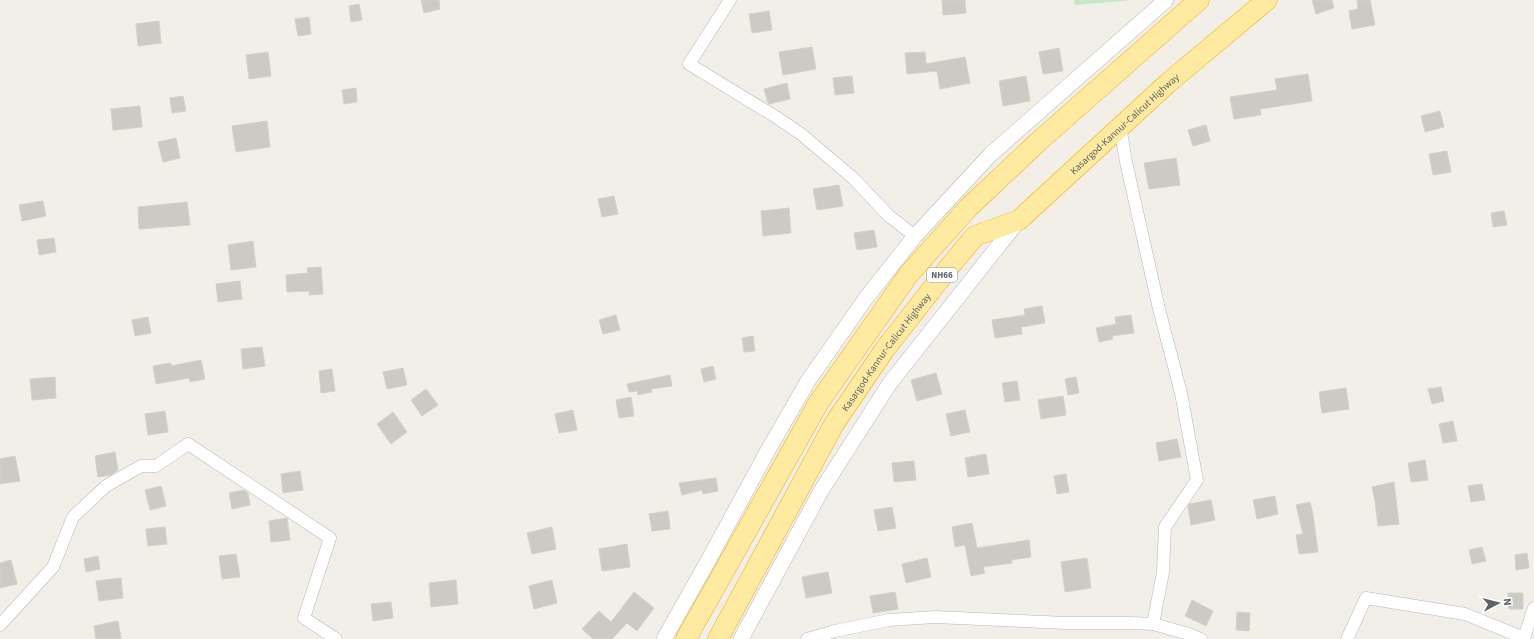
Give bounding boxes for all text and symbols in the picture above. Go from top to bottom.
street label: Kasargod-Kannur-Calicut Highway [1067,70,1183,178]
road number: NH66 [927,268,957,282]
street label: Kasargod-Kannur-Calicut Highway [839,290,935,415]
north arrow [1478,583,1518,623]
text: N [1500,597,1515,606]

